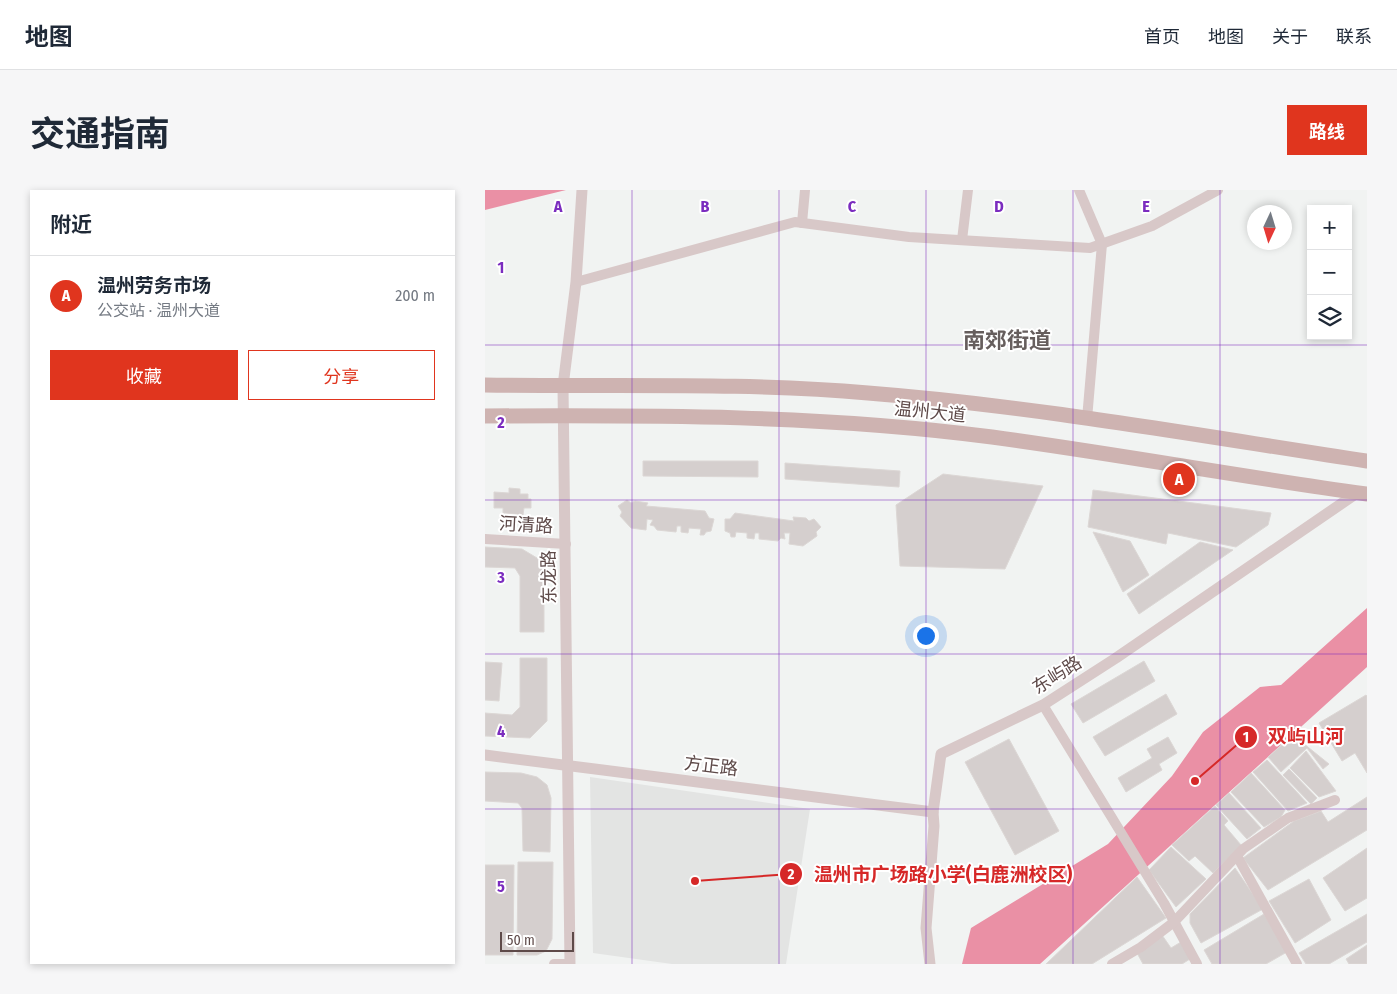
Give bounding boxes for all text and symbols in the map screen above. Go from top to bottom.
text: 地图 [25,23,73,51]
text: 首页 [1144,26,1180,48]
text: 地图 [1208,26,1244,48]
text: 关于 [1272,26,1308,48]
text: 联系 [1336,26,1372,48]
button: 路线 [1287,105,1367,155]
text: 交通指南 [30,113,170,155]
text: A [553,197,563,216]
text: B [701,197,710,216]
text: C [848,197,857,216]
text: D [994,197,1004,216]
text: E [1142,197,1150,216]
north arrow [1247,205,1292,250]
map controls [1307,205,1352,340]
button: + [1307,205,1352,250]
text: 附近 [50,212,92,238]
button: − [1307,250,1352,295]
text: 1 [498,258,504,277]
text: 温州劳务市场 [97,274,211,297]
text: A [62,286,70,305]
text: 200 m [395,286,435,305]
button: layers [1307,295,1352,340]
text: 公交站 · 温州大道 [97,301,220,320]
district label: 南郊街道 [963,327,1051,354]
button: 收藏 [50,350,238,400]
button: 分享 [248,350,435,400]
street label: 温州大道 [893,397,967,427]
text: 2 [496,413,505,432]
pin: A [1163,460,1195,498]
street label: 河清路 [498,513,554,537]
street label: 东龙路 [538,550,560,604]
text: 3 [496,568,505,587]
your location [913,623,939,649]
street label: 东屿路 [1028,651,1086,699]
callout: 双屿山河 [1233,720,1354,754]
text: 4 [497,722,505,741]
text: 双屿山河 [1268,725,1344,748]
text: 1 [1243,728,1249,746]
street label: 方正路 [683,752,739,780]
callout: 温州市广场路小学(白鹿洲校区) [779,857,1082,891]
text: 温州市广场路小学(白鹿洲校区) [814,863,1072,886]
text: 2 [787,865,795,883]
text: 5 [497,877,505,896]
scale bar [500,929,574,952]
text: 50 m [507,932,535,949]

